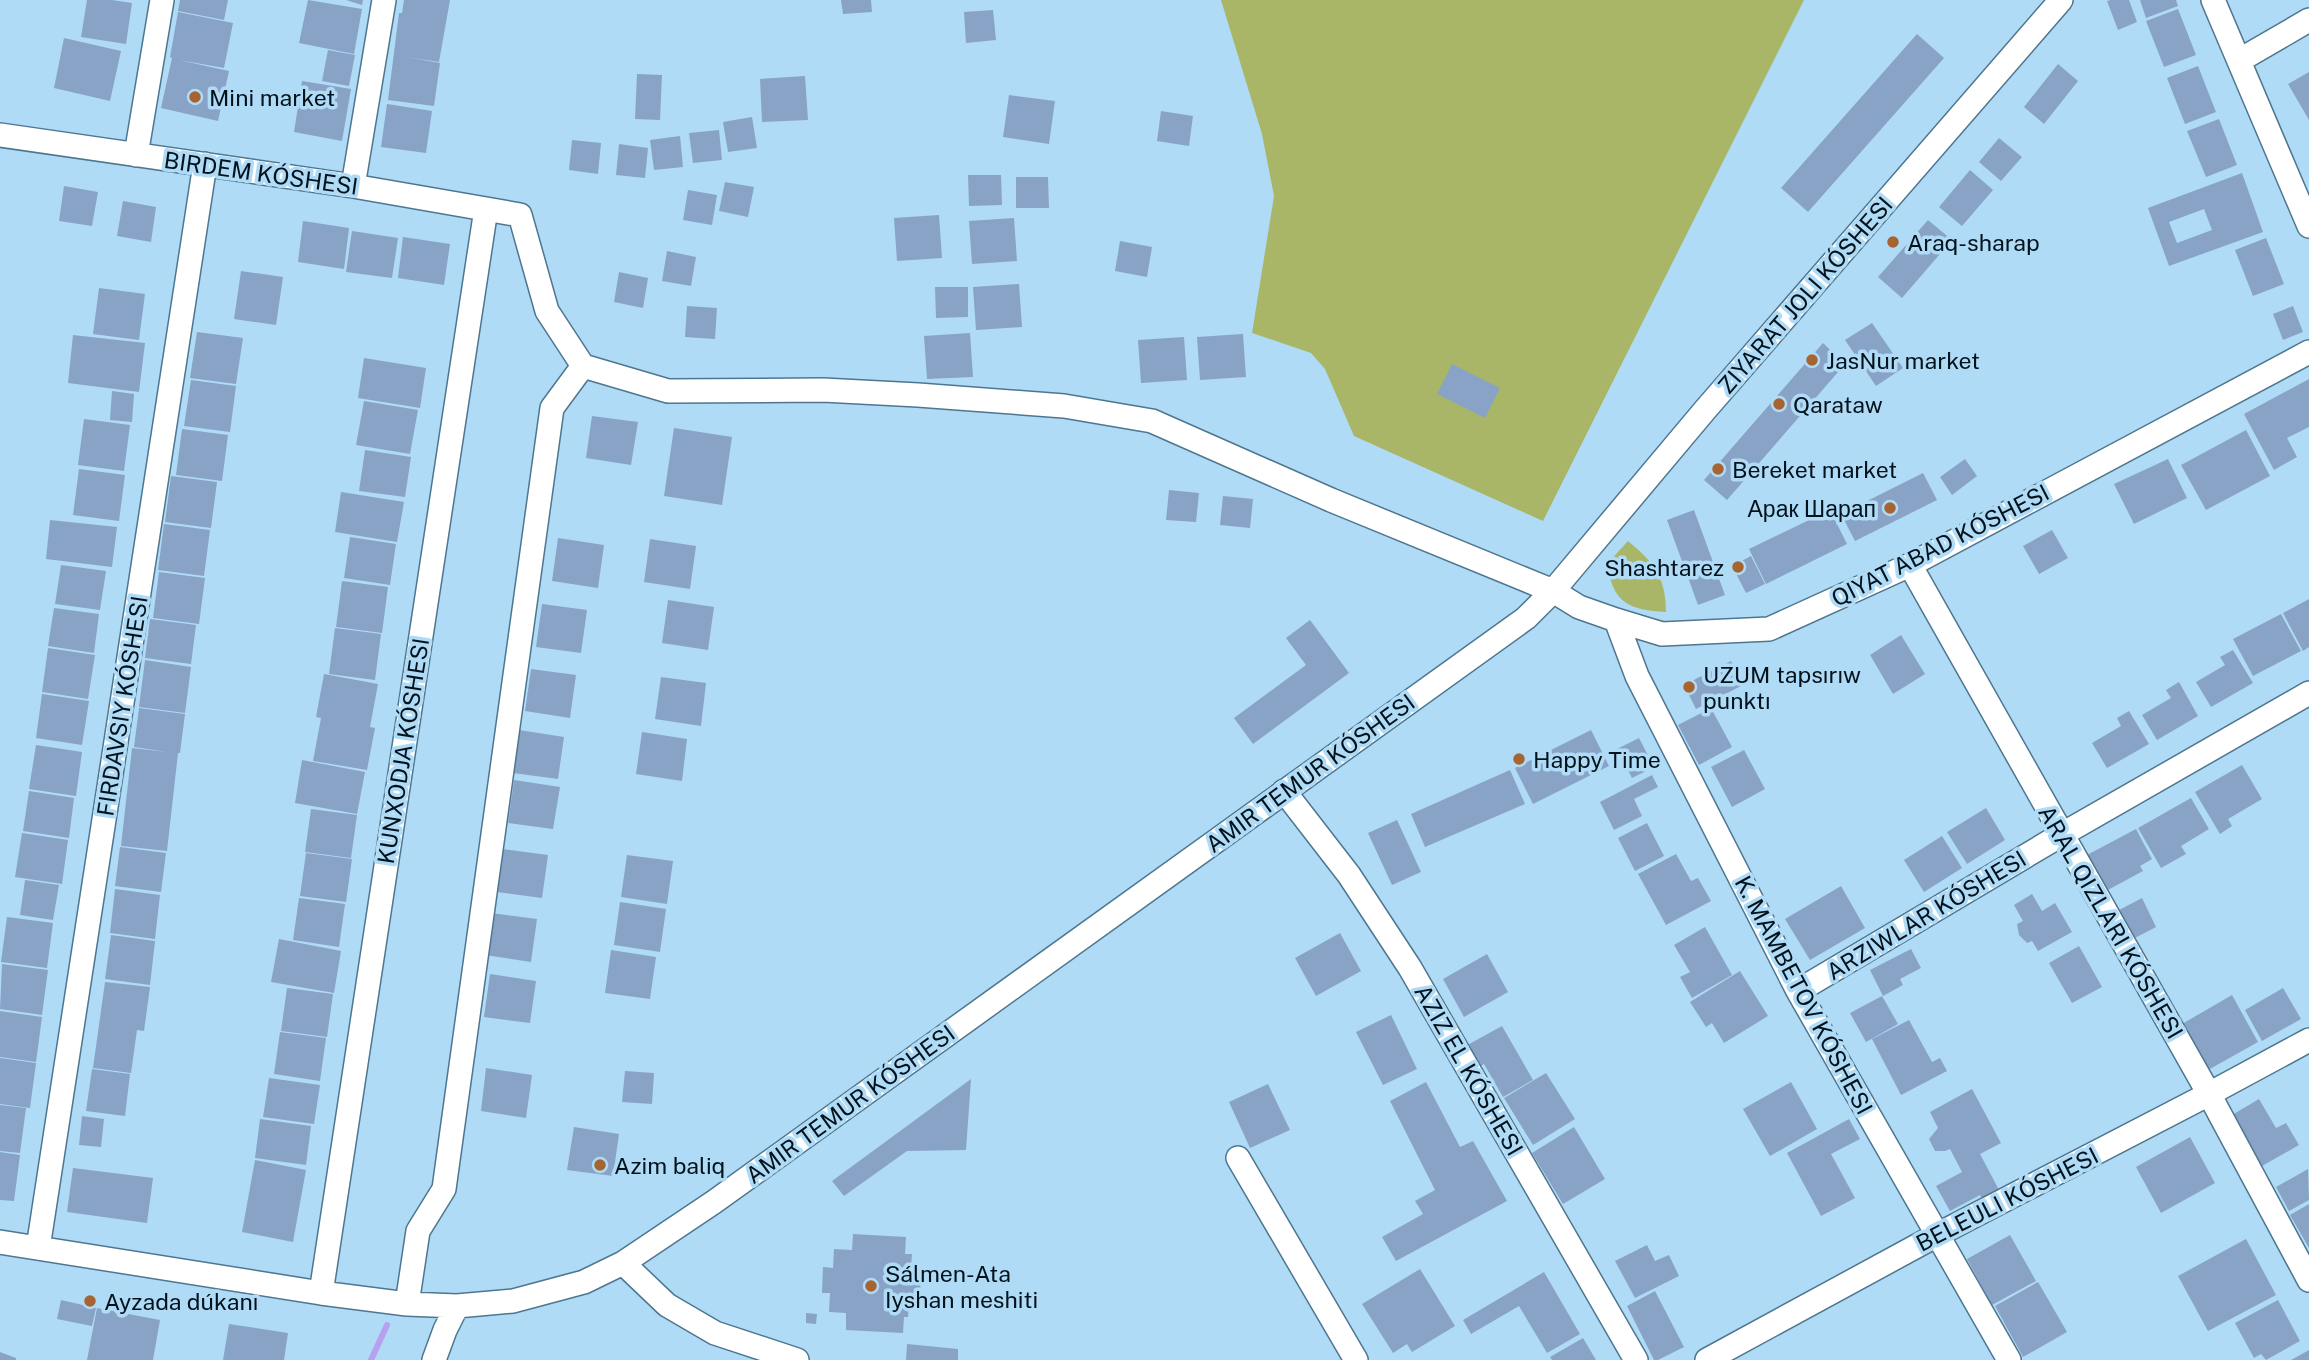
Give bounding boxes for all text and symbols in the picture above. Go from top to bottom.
place label: Mini market [209,84,335,111]
marker: Mini market [187,89,203,105]
street label: BIRDEM KÓSHESI [162,146,360,200]
street label: ZIYARAT JOLI KÓSHESI [1712,191,1898,399]
place label: Araq-sharap [1907,229,2040,256]
marker: Araq-sharap [1885,234,1901,250]
place label: JasNur market [1826,347,1980,374]
marker: JasNur market [1804,352,1820,368]
place label: Qarataw [1793,391,1883,418]
marker: Qarataw [1771,396,1787,412]
place label: Bereket market [1732,456,1897,483]
marker: Bereket market [1710,461,1726,477]
street label: QIYAT ABAD KÓSHESI [1827,478,2053,612]
place label: Арак Шарап [1748,495,1876,522]
marker: Арак Шарап [1882,500,1898,516]
place label: Shashtarez [1604,554,1724,581]
marker: Shashtarez [1730,559,1746,575]
street label: FIRDAVSIY KÓSHESI [91,594,153,818]
street label: KUNXODJA KÓSHESI [372,636,434,866]
place label: UZUM tapsırıw punktı [1703,661,1861,714]
marker: UZUM tapsırıw punktı [1681,679,1697,695]
street label: AMIR TEMUR KÓSHESI [1200,688,1420,858]
place label: Happy Time [1533,746,1661,773]
marker: Happy Time [1511,751,1527,767]
street label: ARAL QIZLARI KÓSHESI [2033,801,2189,1043]
street label: ARZIWLAR KÓSHESI [1821,845,2031,985]
street label: K. MAMBETOV KÓSHESI [1730,871,1878,1119]
street label: AZIZ EL KÓSHESI [1409,980,1529,1160]
street label: AMIR TEMUR KÓSHESI [740,1019,960,1189]
street label: BELEULI KÓSHESI [1911,1141,2103,1257]
place label: Azim baliq [614,1152,725,1179]
marker: Azim baliq [592,1157,608,1173]
place label: Sálmen-Ata Iyshan meshiti [885,1260,1038,1313]
marker: Sálmen-Ata Iyshan meshiti [863,1278,879,1294]
place label: Ayzada dúkanı [104,1288,258,1315]
marker: Ayzada dúkanı [82,1293,98,1309]

